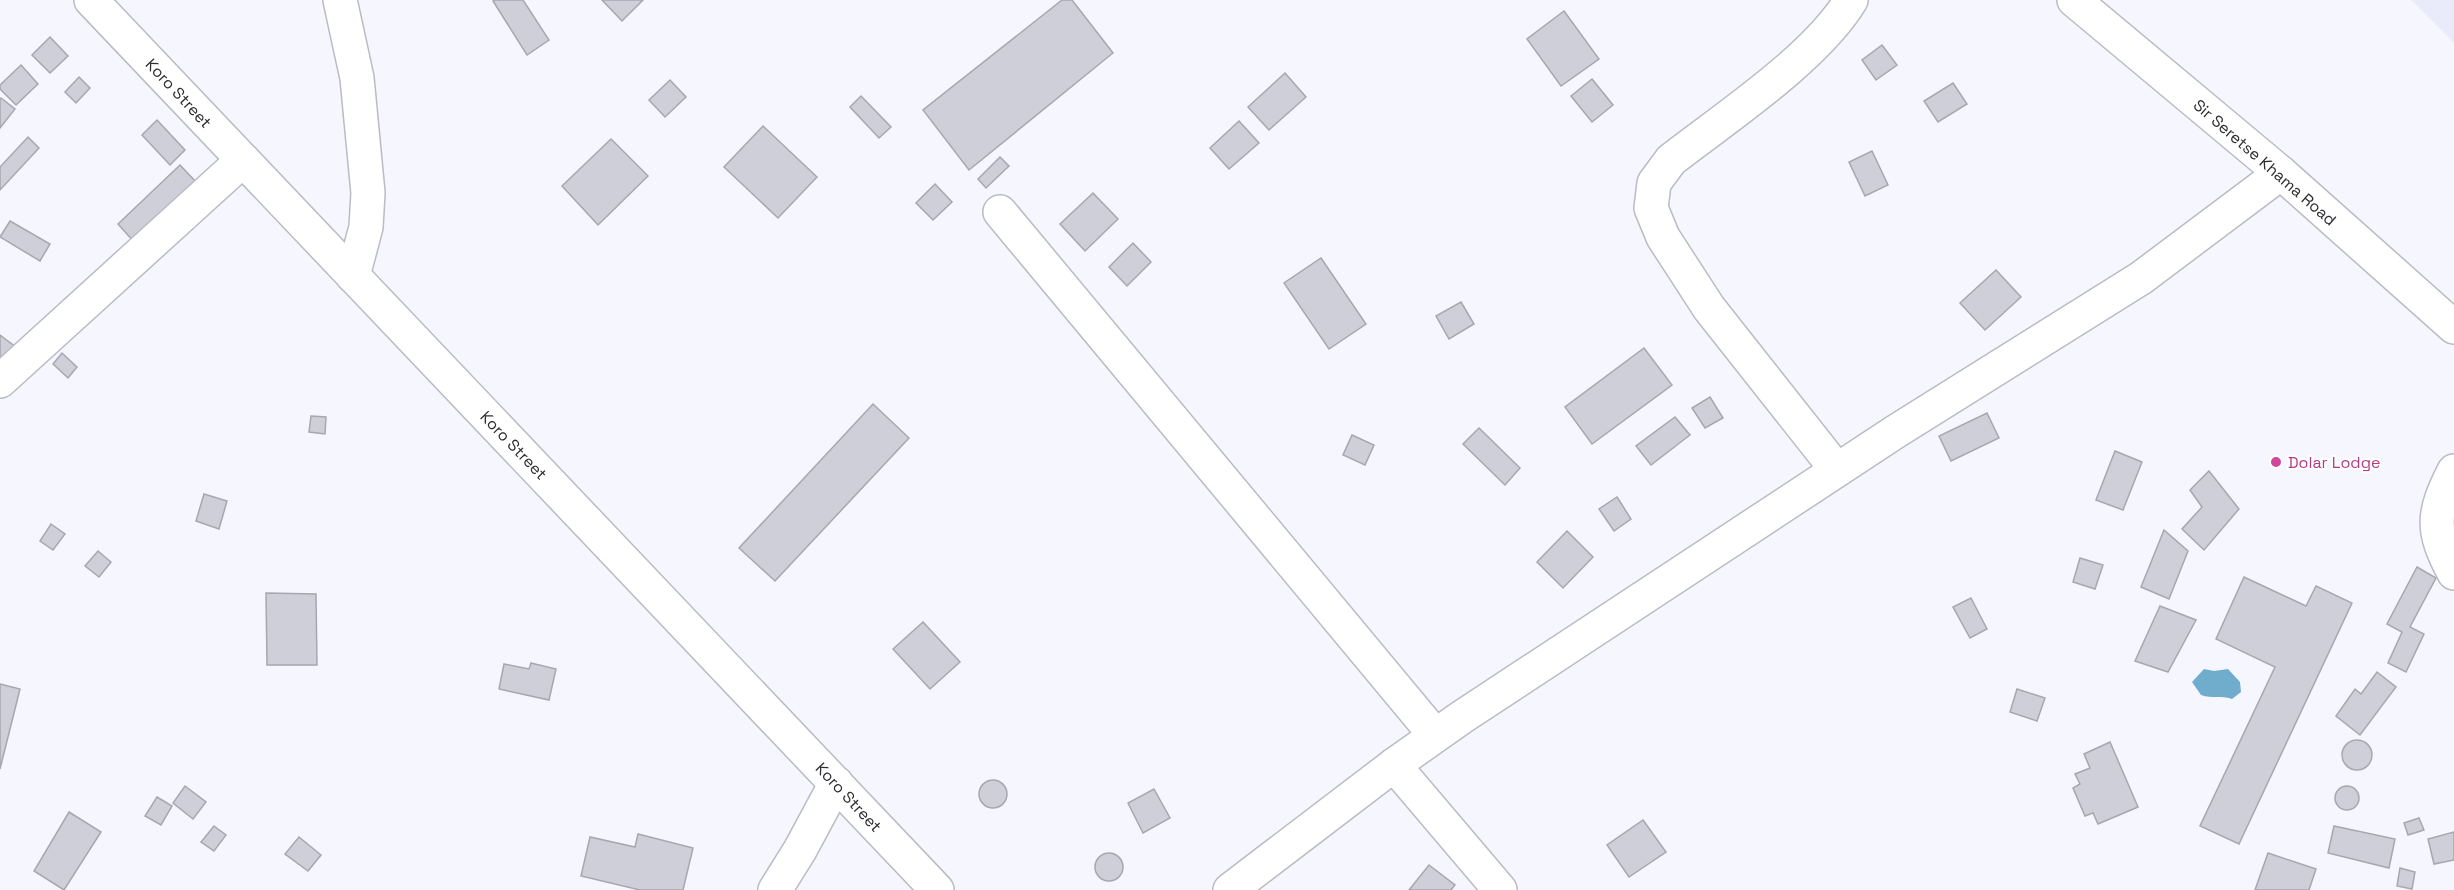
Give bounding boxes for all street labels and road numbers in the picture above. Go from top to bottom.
street label: Koro Street [141,54,216,133]
street label: Sir Seretse Khama Road [2189,95,2340,230]
street label: Koro Street [476,406,552,484]
street label: Koro Street [811,758,886,837]

